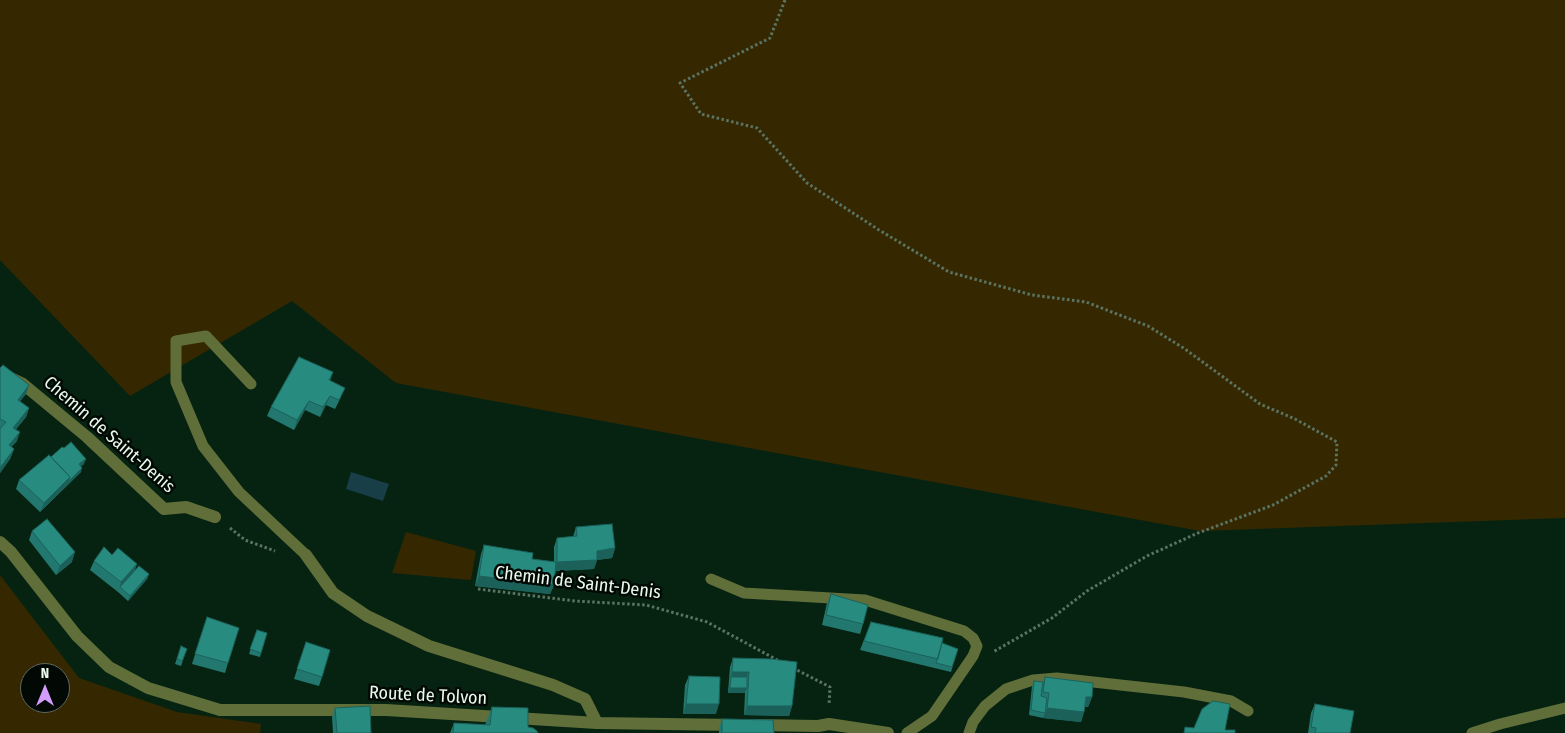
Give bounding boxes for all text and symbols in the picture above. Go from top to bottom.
street label: Chemin de Saint-Denis [39,372,179,498]
street label: Chemin de Saint-Denis [494,562,662,604]
north arrow [20,663,70,713]
text: N [41,665,49,682]
street label: Route de Tolvon [368,682,488,710]

